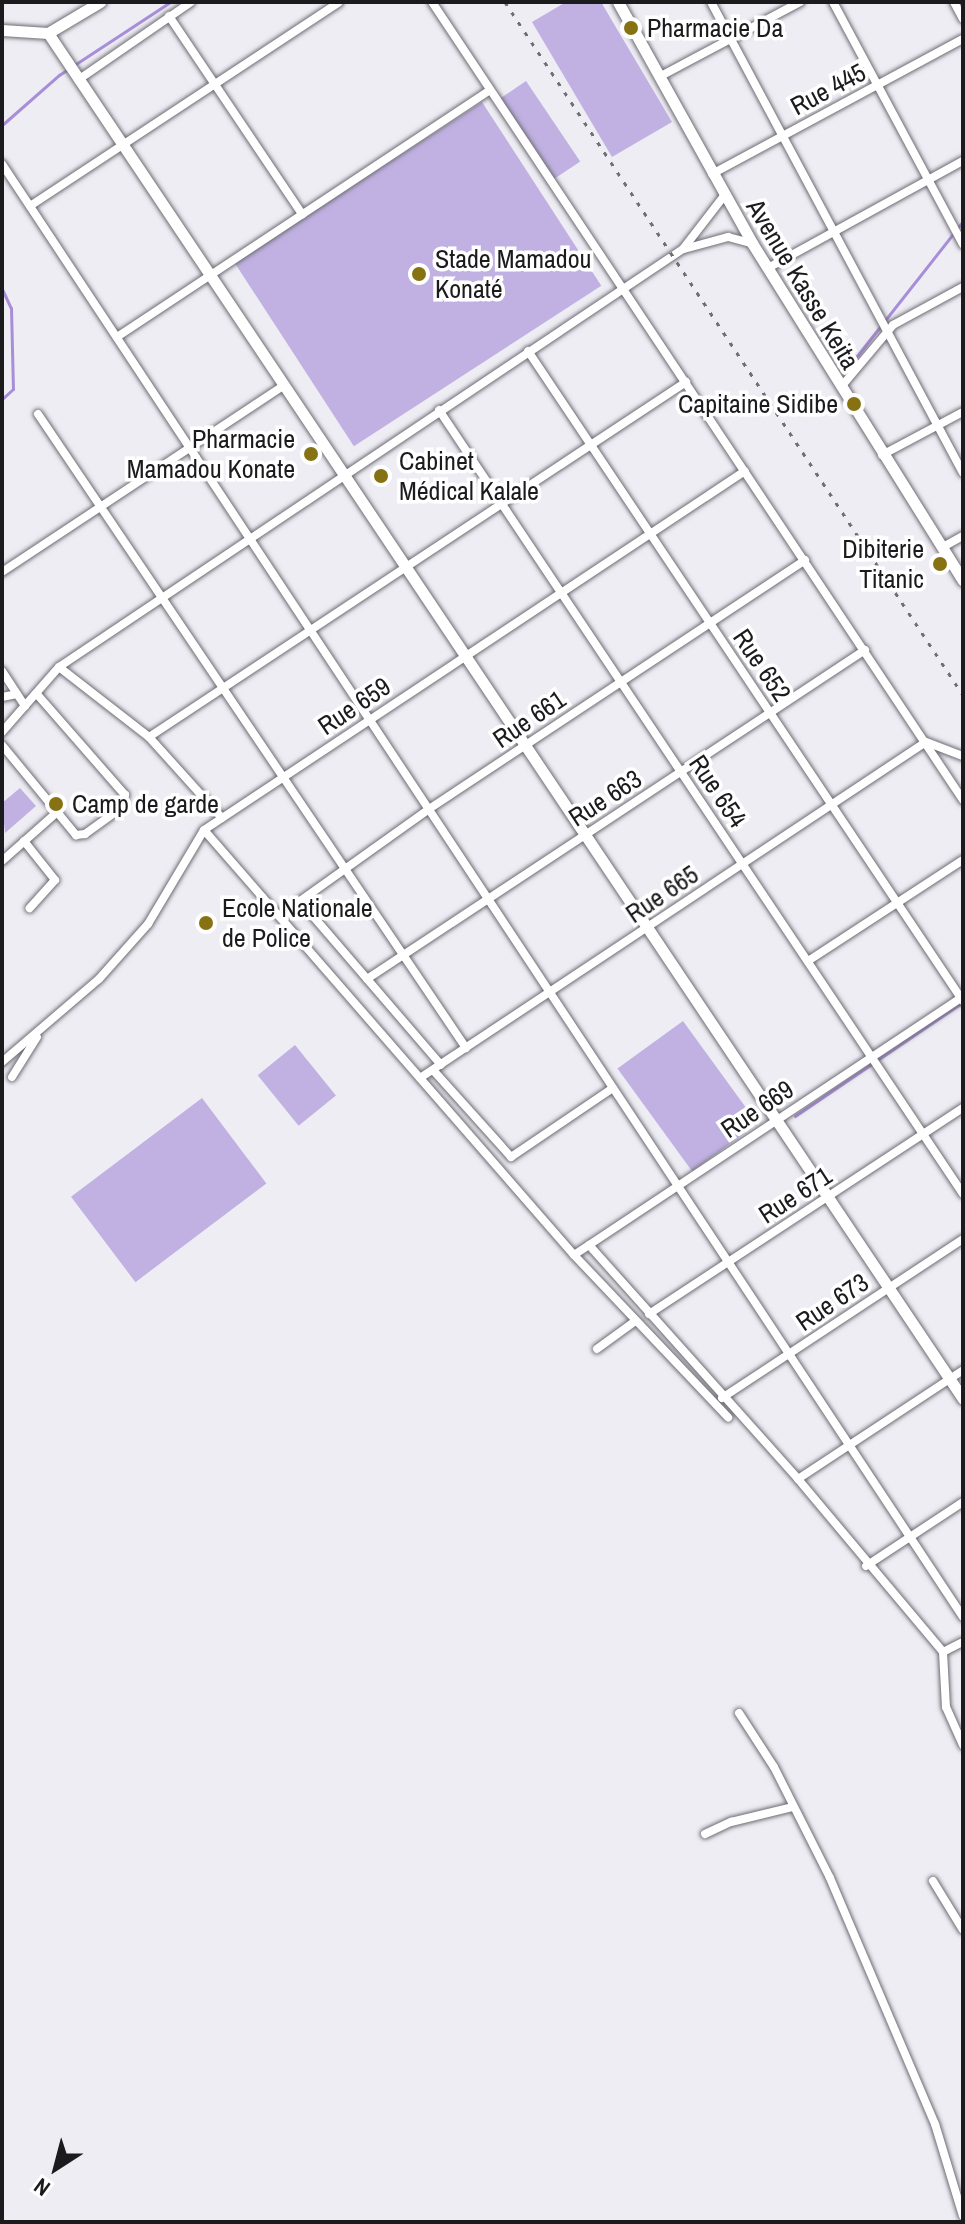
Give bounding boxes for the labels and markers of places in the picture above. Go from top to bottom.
place label: Pharmacie Da [647,12,783,44]
marker: Pharmacie Da [622,19,640,37]
place label: Stade Mamadou Konaté [435,243,591,304]
marker: Stade Mamadou Konaté [410,265,428,283]
place label: Capitaine Sidibe [678,388,838,420]
marker: Capitaine Sidibe [845,395,863,413]
place label: Pharmacie Mamadou Konate [127,423,295,484]
marker: Pharmacie Mamadou Konate [302,445,320,463]
place label: Cabinet Médical Kalale [399,445,539,506]
marker: Cabinet Médical Kalale [370,465,392,487]
place label: Dibiterie Titanic [842,533,924,594]
marker: Dibiterie Titanic [931,555,949,573]
place label: Camp de garde [72,788,219,820]
marker: Camp de garde [47,795,65,813]
place label: Ecole Nationale de Police [222,892,373,954]
marker: Ecole Nationale de Police [197,914,215,932]

